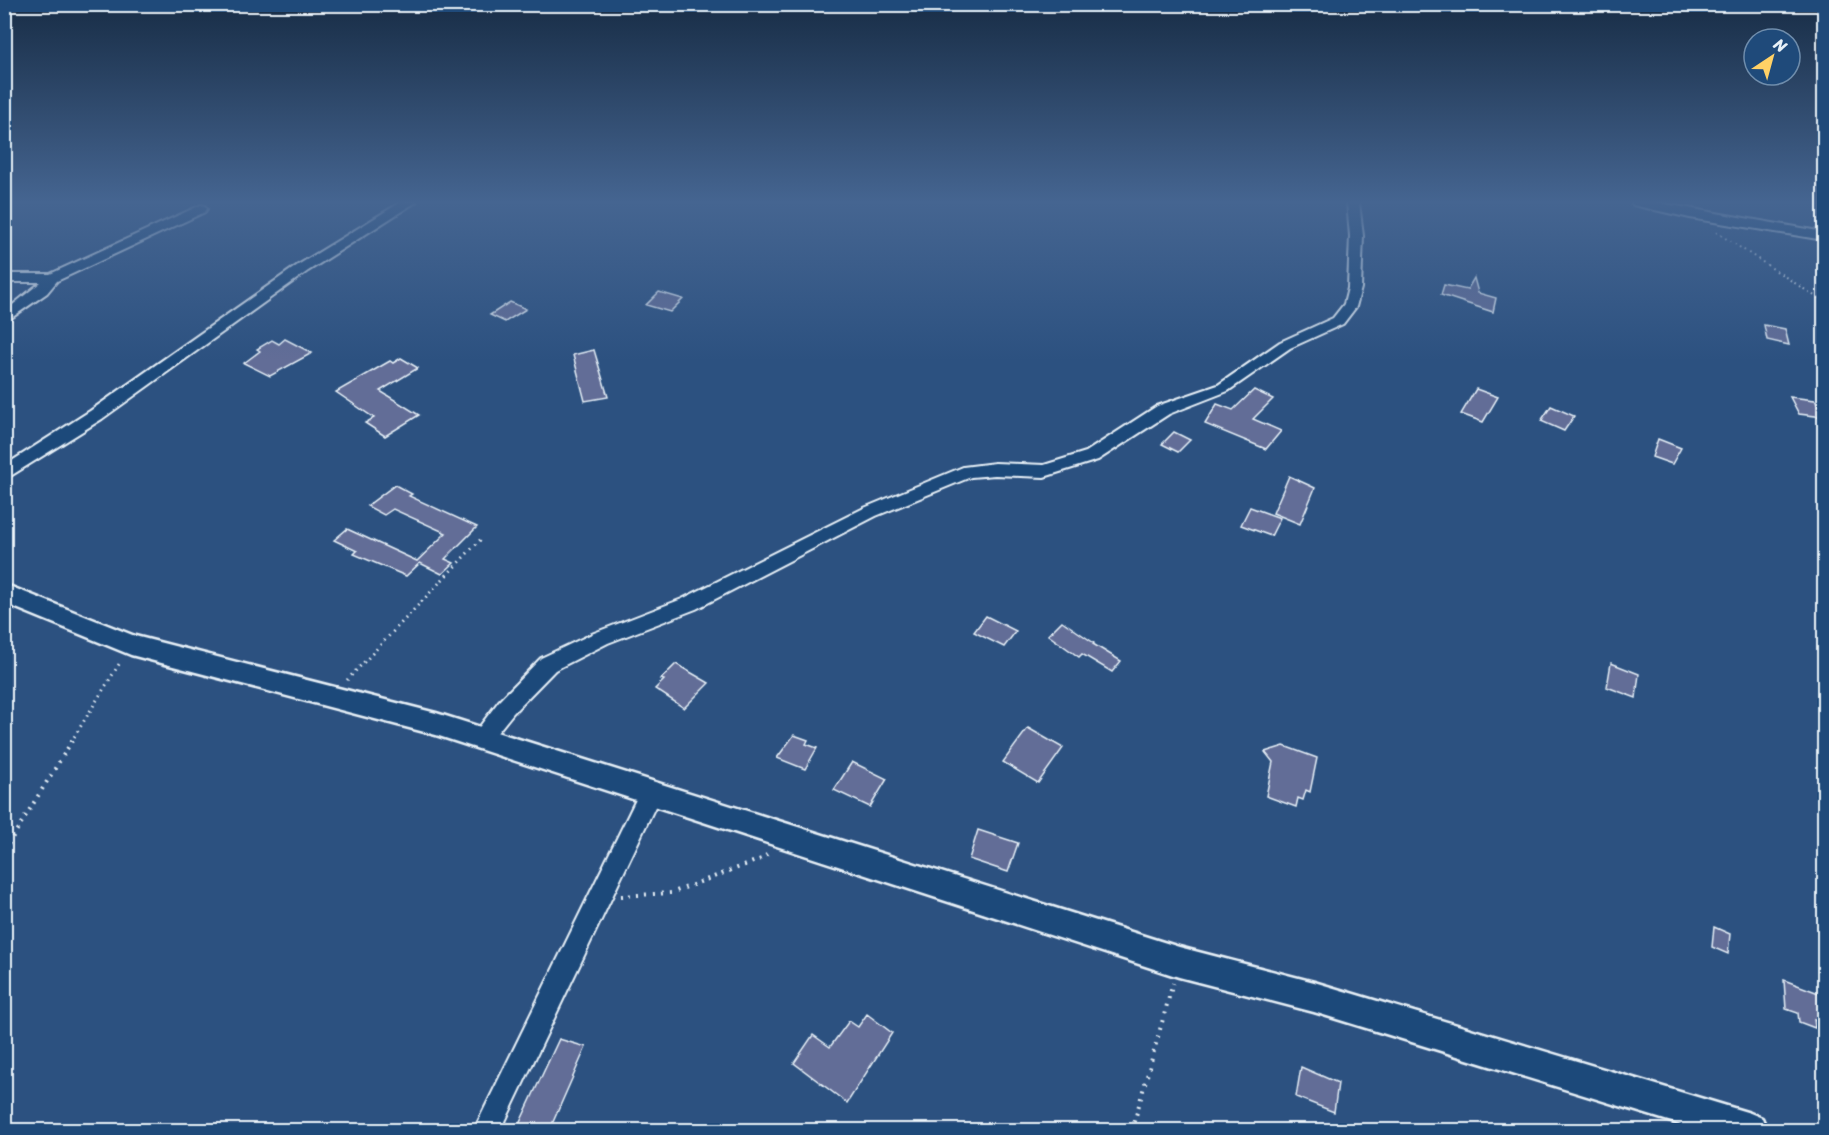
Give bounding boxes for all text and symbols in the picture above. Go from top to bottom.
north arrow [1742,27,1802,87]
text: N [1767,30,1794,61]

